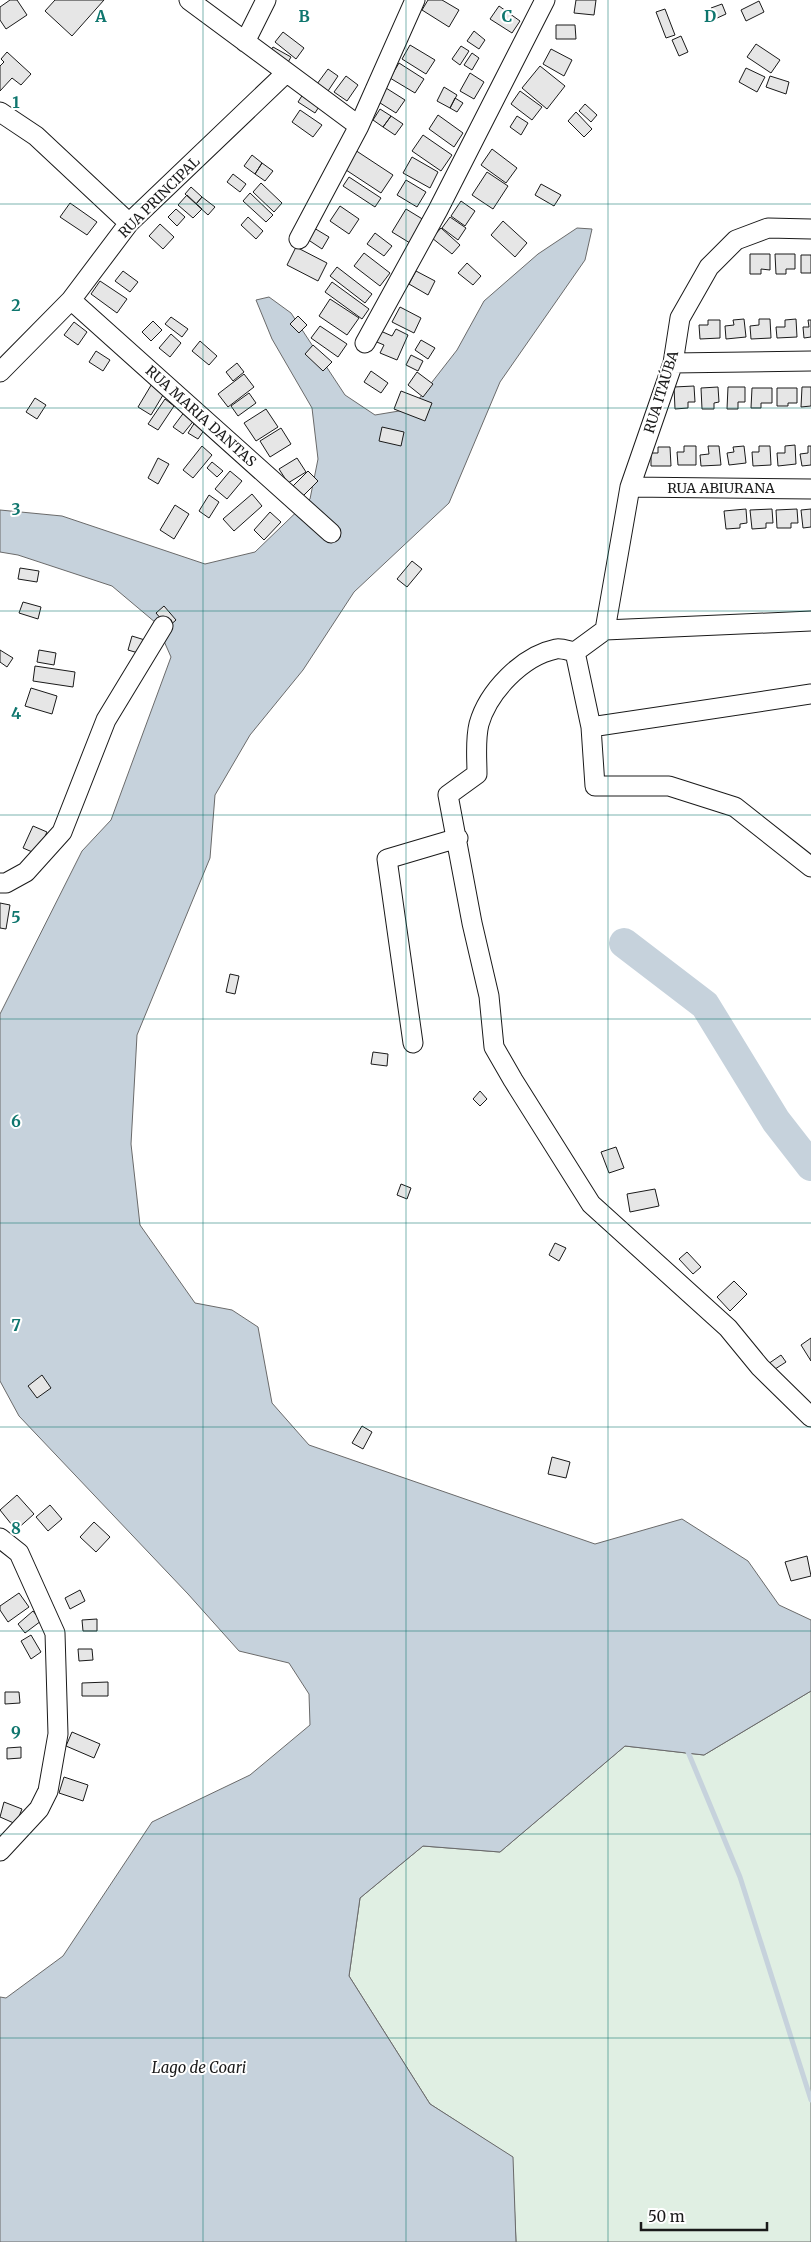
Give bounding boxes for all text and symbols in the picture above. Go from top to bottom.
text: A [94,6,107,26]
text: B [298,6,310,26]
text: C [502,6,512,26]
text: D [704,6,716,26]
text: 1 [12,92,20,112]
street label: RUA PRINCIPAL [115,152,204,241]
text: 2 [11,295,21,315]
street label: RUA ITAÚBA [640,348,682,435]
street label: RUA MARIA DANTAS [142,361,260,471]
street label: RUA ABIURANA [667,479,775,497]
text: 3 [11,499,21,519]
text: 4 [11,703,21,723]
text: 5 [11,907,21,927]
text: 6 [11,1111,21,1131]
text: 7 [11,1315,21,1335]
text: 8 [11,1518,21,1538]
text: 9 [11,1722,21,1742]
water label: Lago de Coari [152,2058,246,2077]
scale bar [641,2200,767,2232]
text: 50 m [648,2207,685,2226]

